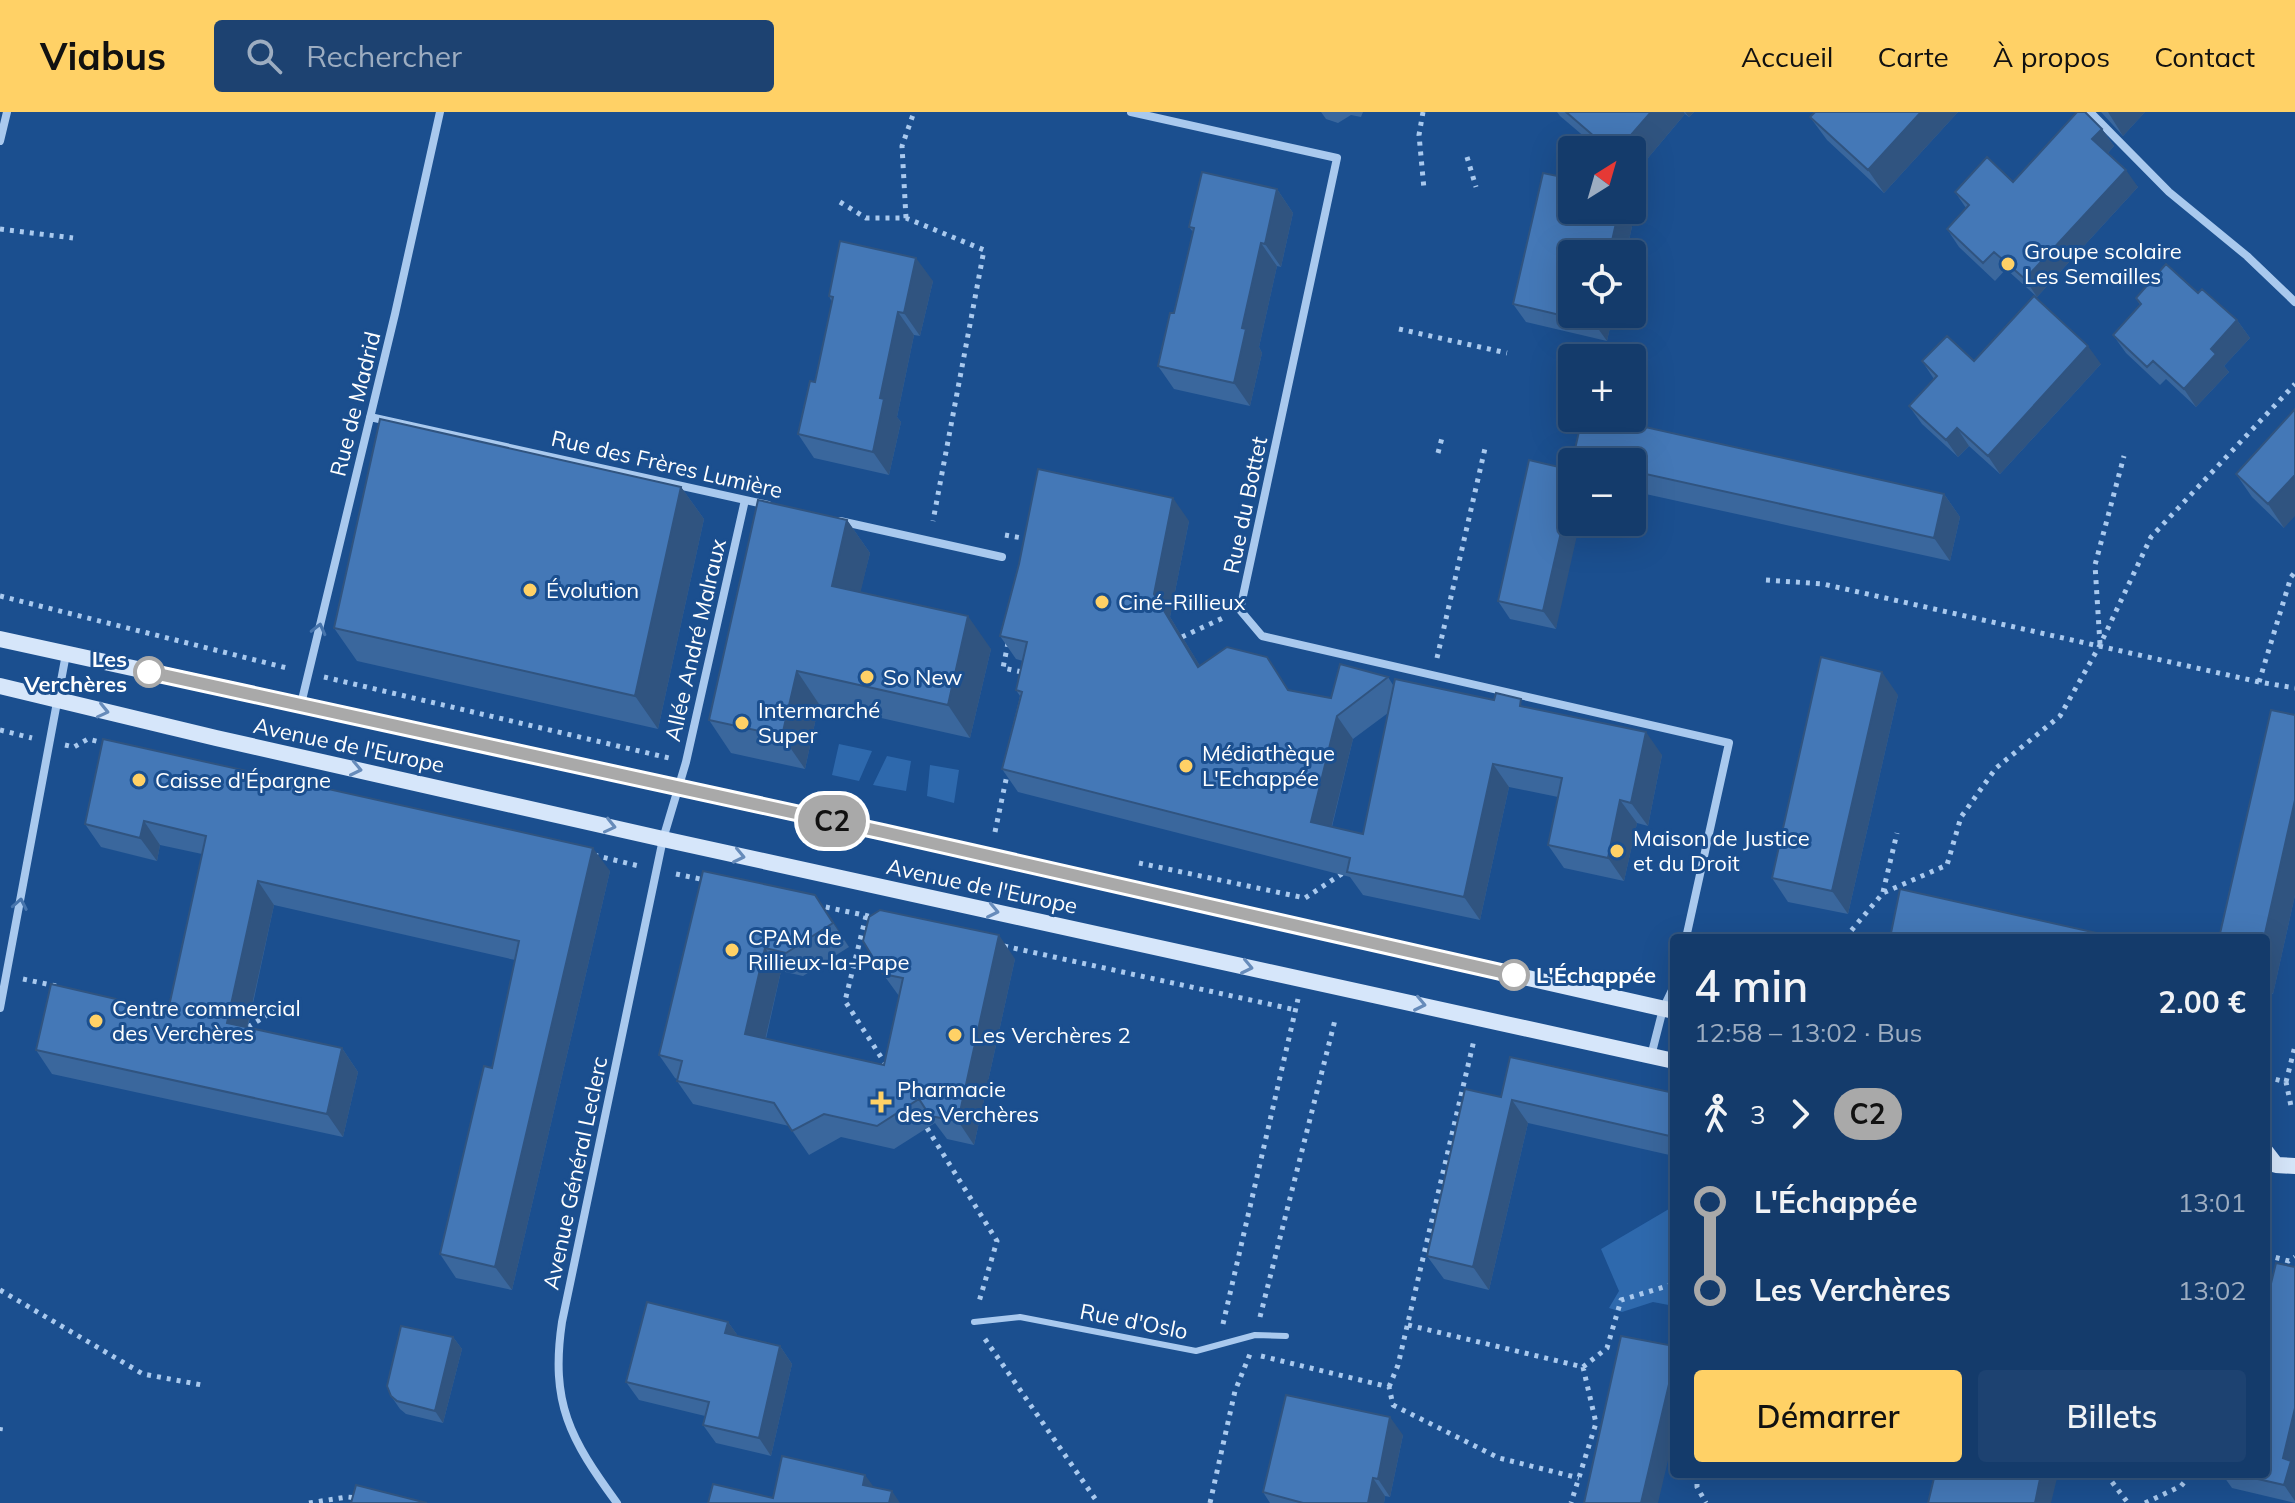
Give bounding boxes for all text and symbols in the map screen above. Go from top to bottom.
search box [214,20,774,92]
text: Viabus [40,32,166,80]
icon: search [242,34,286,78]
text: Rechercher [306,37,462,75]
text: Accueil [1741,39,1834,74]
text: Carte [1878,39,1949,74]
text: À propos [1993,39,2110,74]
text: Contact [2154,39,2255,74]
north arrow [1558,136,1646,224]
map controls [1558,136,1646,536]
place label: Groupe scolaire Les Semailles [2024,237,2182,290]
button: locate [1558,240,1646,328]
marker: Groupe scolaire Les Semailles [1999,255,2017,273]
street label: Rue de Madrid [323,329,387,479]
button: + [1558,344,1646,432]
street label: Rue des Frères Lumière [549,424,785,504]
street label: Rue du Bottet [1217,434,1273,576]
button: − [1558,448,1646,536]
street label: Allée André Malraux [658,536,732,744]
place label: Évolution [546,576,639,604]
marker: Évolution [521,581,539,599]
place label: Ciné-Rillieux [1118,588,1246,616]
marker: Ciné-Rillieux [1093,593,1111,611]
one-way arrow [310,622,327,636]
place label: Les Verchères [23,645,127,698]
marker: Les Verchères [134,657,164,687]
place label: So New [883,663,962,691]
marker: So New [858,668,876,686]
place label: Intermarché Super [758,696,880,749]
one-way arrow [96,702,109,719]
street label: Avenue de l'Europe [251,711,447,779]
marker: Intermarché Super [733,714,751,732]
place label: Médiathèque L'Echappée [1202,739,1335,792]
marker: Médiathèque L'Echappée [1177,757,1195,775]
one-way arrow [349,760,363,777]
place label: Caisse d'Épargne [155,766,331,794]
marker: Caisse d'Épargne [130,771,148,789]
line badge: C2 [796,795,868,847]
text: C2 [814,803,850,838]
one-way arrow [603,817,616,834]
place label: Maison de Justice et du Droit [1633,824,1810,877]
marker: Maison de Justice et du Droit [1608,842,1626,860]
one-way arrow [732,847,746,864]
street label: Avenue de l'Europe [884,852,1080,920]
one-way arrow [10,897,27,911]
one-way arrow [986,902,1000,919]
place label: CPAM de Rillieux-la-Pape [748,923,909,976]
marker: CPAM de Rillieux-la-Pape [723,941,741,959]
one-way arrow [1240,958,1254,975]
text: 4 min [1694,958,1808,1013]
marker: L'Échappée [1499,960,1529,990]
place label: L'Échappée [1536,961,1656,989]
text: 2.00 € [2158,983,2246,1021]
place label: Centre commercial des Verchères [112,994,301,1047]
one-way arrow [1413,995,1427,1012]
marker: Centre commercial des Verchères [87,1012,105,1030]
text: 12:58 – 13:02 · Bus [1694,1016,1923,1049]
place label: Les Verchères 2 [971,1021,1131,1049]
marker: Les Verchères 2 [946,1026,964,1044]
street label: Avenue Général Leclerc [537,1054,613,1292]
place label: Pharmacie des Verchères [897,1075,1039,1128]
icon: walk [1694,1092,1738,1136]
icon: forward [1778,1092,1822,1136]
marker: Pharmacie des Verchères [872,1093,890,1111]
text: C2 [1850,1096,1886,1131]
text: 3 [1750,1098,1766,1131]
text: L'Échappée [1754,1183,1918,1221]
text: 13:01 [2178,1186,2246,1219]
text: Les Verchères [1754,1271,1951,1309]
text: 13:02 [2178,1274,2246,1307]
street label: Rue d'Oslo [1078,1297,1190,1345]
button: Démarrer [1694,1370,1962,1462]
button: Billets [1978,1370,2246,1462]

